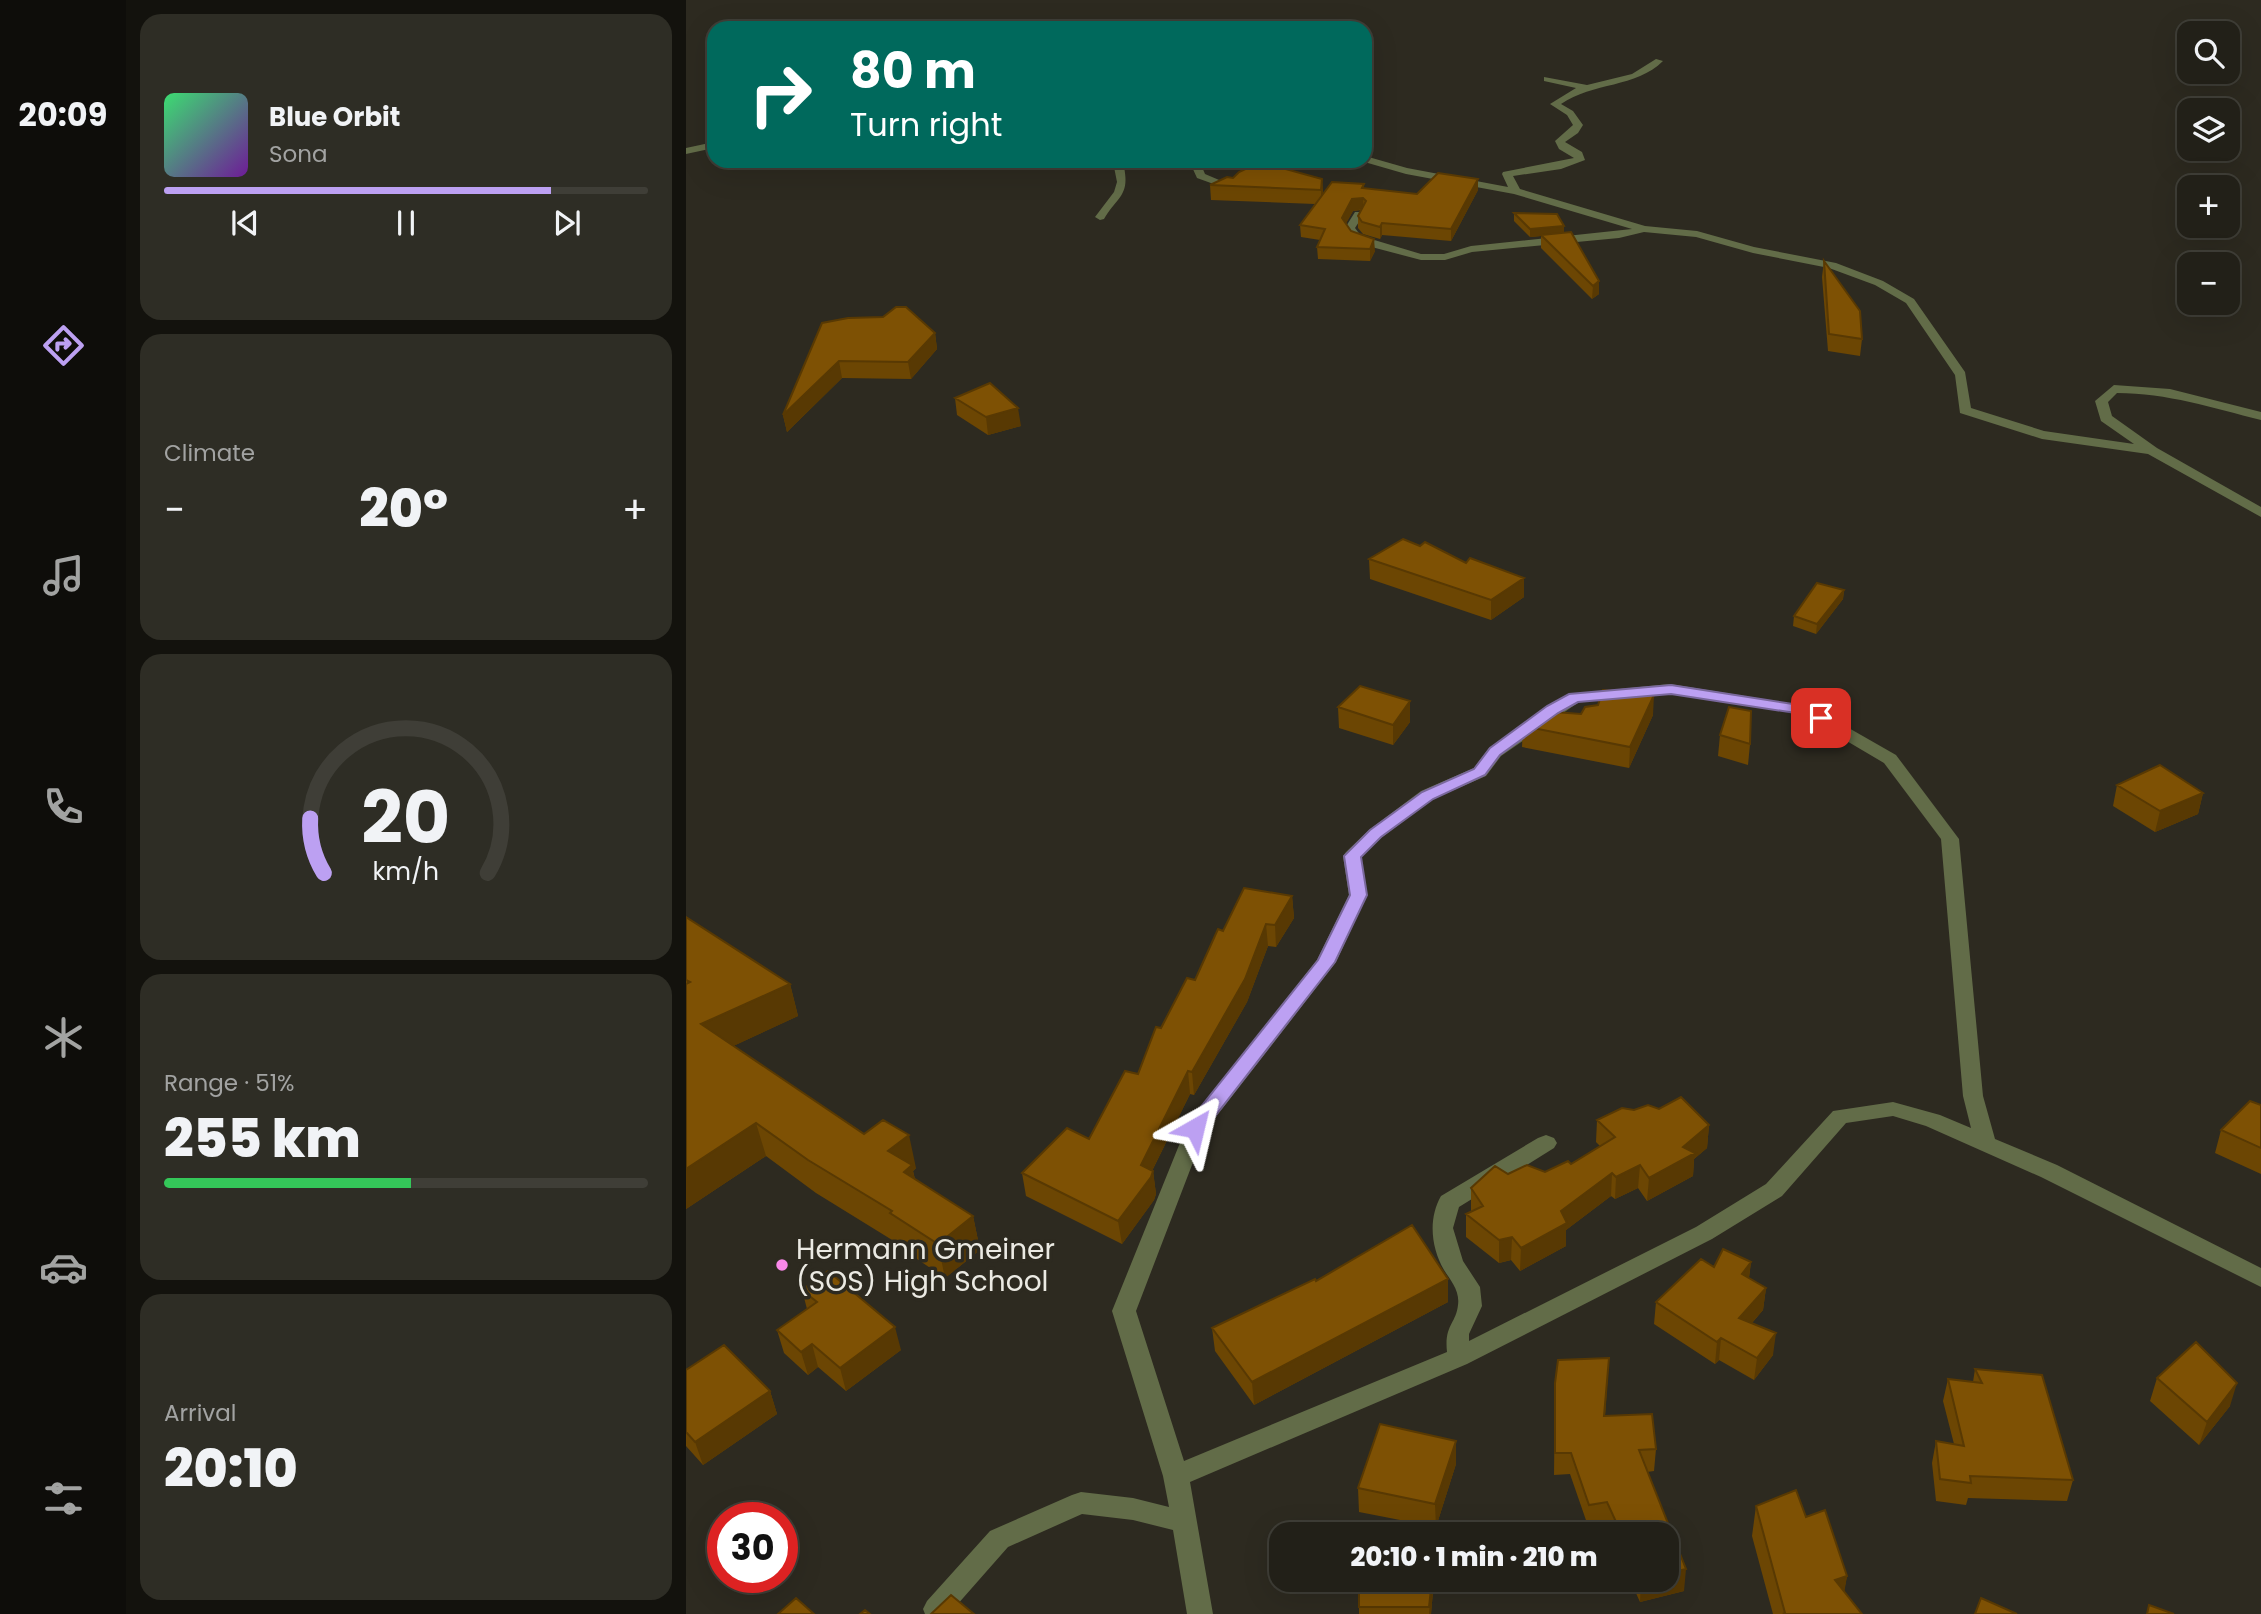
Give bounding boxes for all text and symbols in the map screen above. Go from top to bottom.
map controls [2177,21,2240,315]
button: search [2177,21,2240,84]
text: 80 m [850,37,976,105]
icon: right [735,49,826,140]
text: 20:09 [19,92,107,137]
button: layers [2177,98,2240,161]
text: Blue Orbit [269,99,400,135]
text: Turn right [850,102,1002,147]
text: Sona [269,138,328,170]
button: + [2177,175,2240,238]
icon: previous [226,204,264,242]
icon: pause [387,204,425,242]
icon: next [548,204,586,242]
button: − [2177,252,2240,315]
icon: directions [39,321,88,370]
text: Climate [164,437,255,469]
text: 20° [359,472,448,545]
text: − [164,483,185,536]
text: + [622,483,648,536]
icon: music [39,551,88,600]
pin [1791,688,1851,748]
icon: arrive [1802,699,1840,737]
text: 20 [361,767,451,868]
icon: phone [39,782,88,831]
text: km/h [373,854,439,889]
icon: climate [39,1013,88,1062]
text: Range · 51% [164,1067,294,1099]
position arrow [1158,1091,1232,1165]
text: 255 km [164,1102,361,1175]
place label: Hermann Gmeiner (SOS) High School [796,1230,1055,1301]
icon: car [39,1243,88,1292]
marker: Hermann Gmeiner (SOS) High School [774,1257,790,1273]
text: Arrival [164,1397,236,1429]
text: 20:10 [164,1432,298,1505]
icon: filters [39,1474,88,1523]
speed limit sign: 30 [707,1502,798,1593]
text: 20:10 · 1 min · 210 m [1351,1539,1597,1575]

